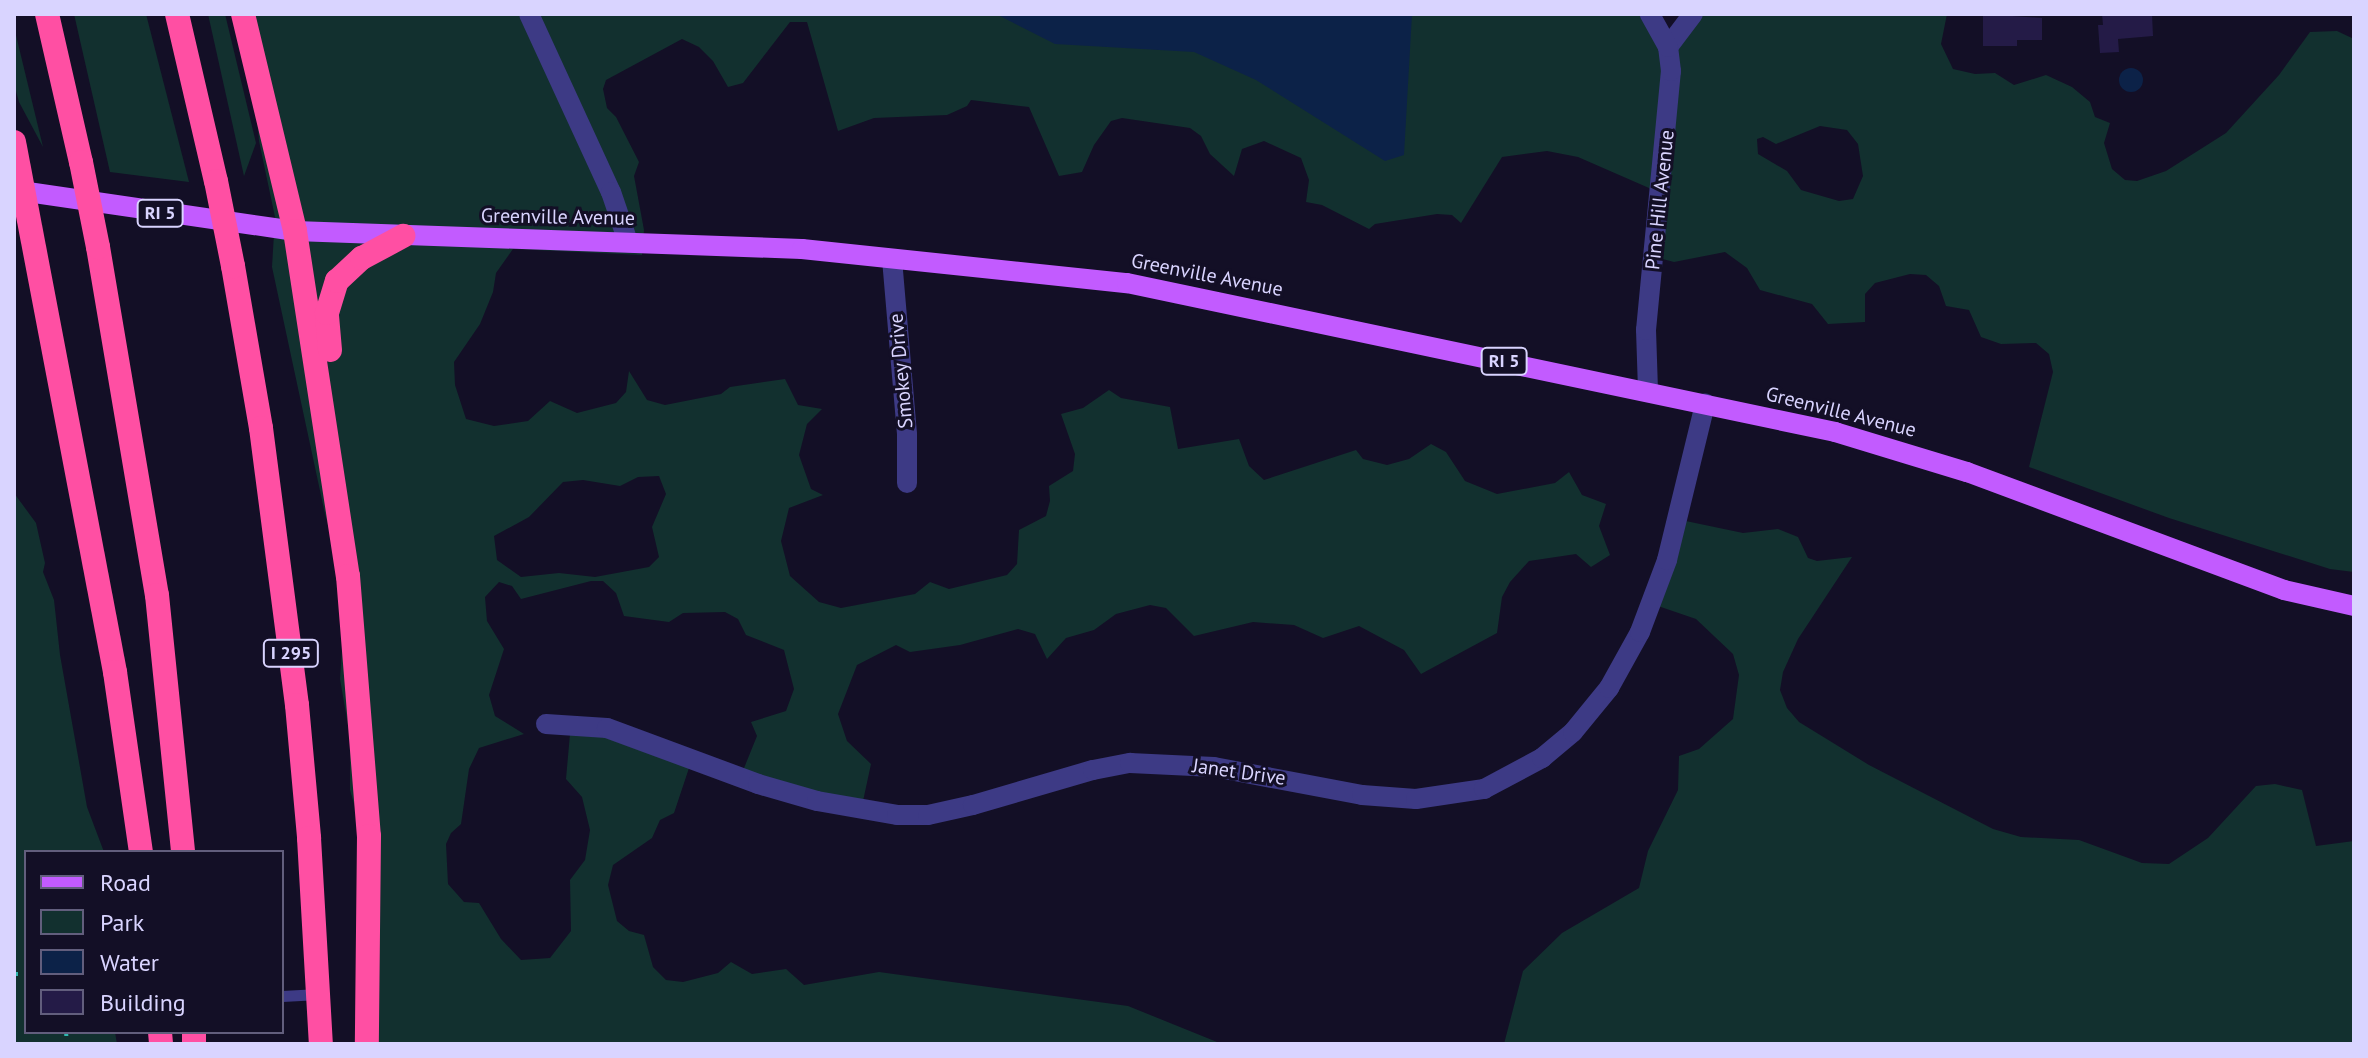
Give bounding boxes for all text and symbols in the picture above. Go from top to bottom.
street label: Pine Hill Avenue [1641,129,1679,271]
road number: RI 5 [136,199,184,227]
street label: Greenville Avenue [480,204,636,230]
street label: Greenville Avenue [1129,248,1285,302]
street label: Smokey Drive [884,312,918,430]
road number: RI 5 [1480,347,1528,375]
street label: Greenville Avenue [1763,382,1919,442]
road number: I 295 [261,639,321,667]
street label: Janet Drive [1191,754,1287,790]
legend [24,850,284,1034]
text: Road [100,867,151,898]
text: Park [100,907,144,938]
text: Water [100,947,159,978]
text: Building [100,987,186,1018]

